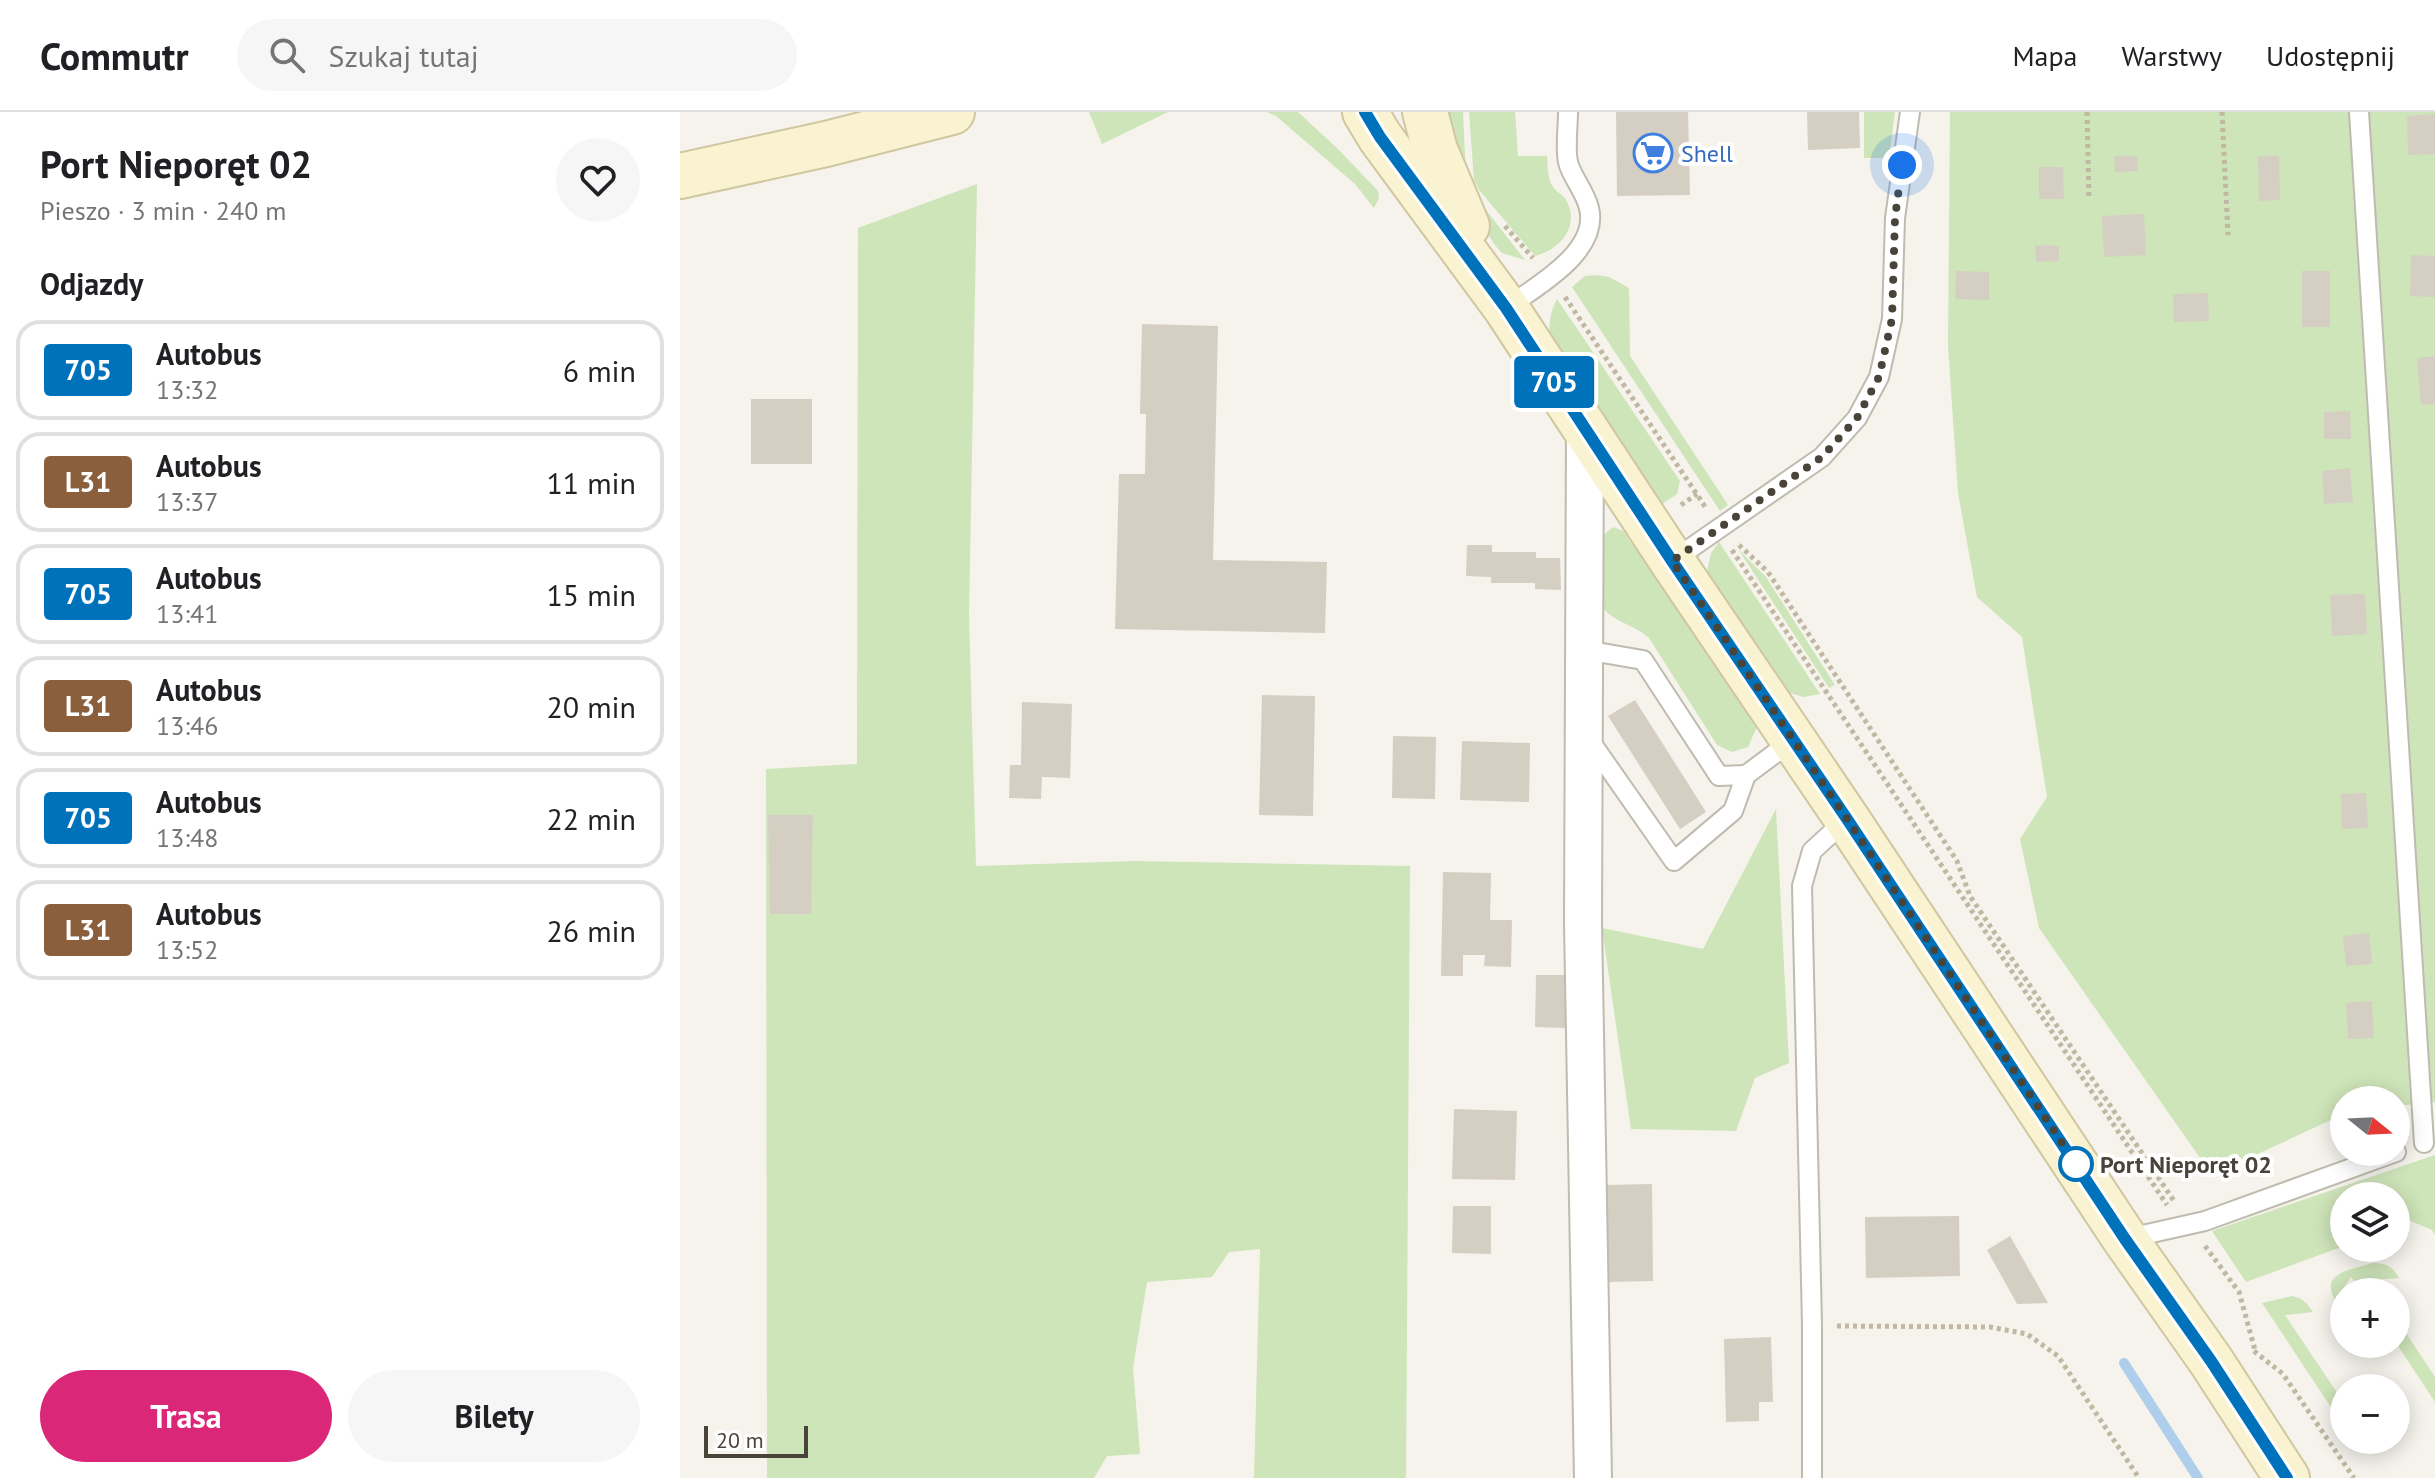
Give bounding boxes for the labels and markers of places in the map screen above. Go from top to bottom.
supermarket icon: Shell [1632,132,1674,174]
place label: Shell [1681,138,1733,169]
marker: Port Nieporęt 02 [2059,1147,2093,1181]
place label: Port Nieporęt 02 [2100,1149,2272,1180]

